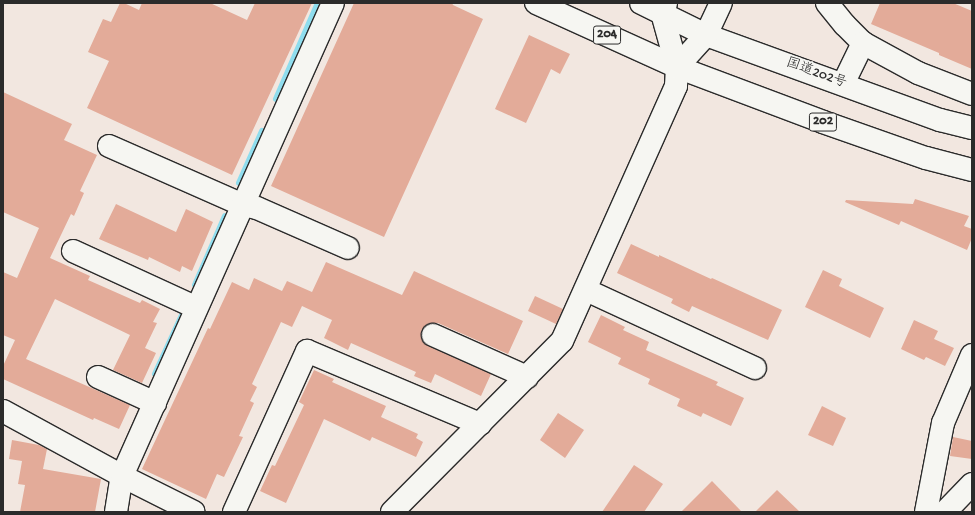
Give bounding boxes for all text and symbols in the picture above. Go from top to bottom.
road number: 204 [593,24,621,46]
street label: 国道202号 [783,55,849,93]
road number: 202 [808,111,838,133]

